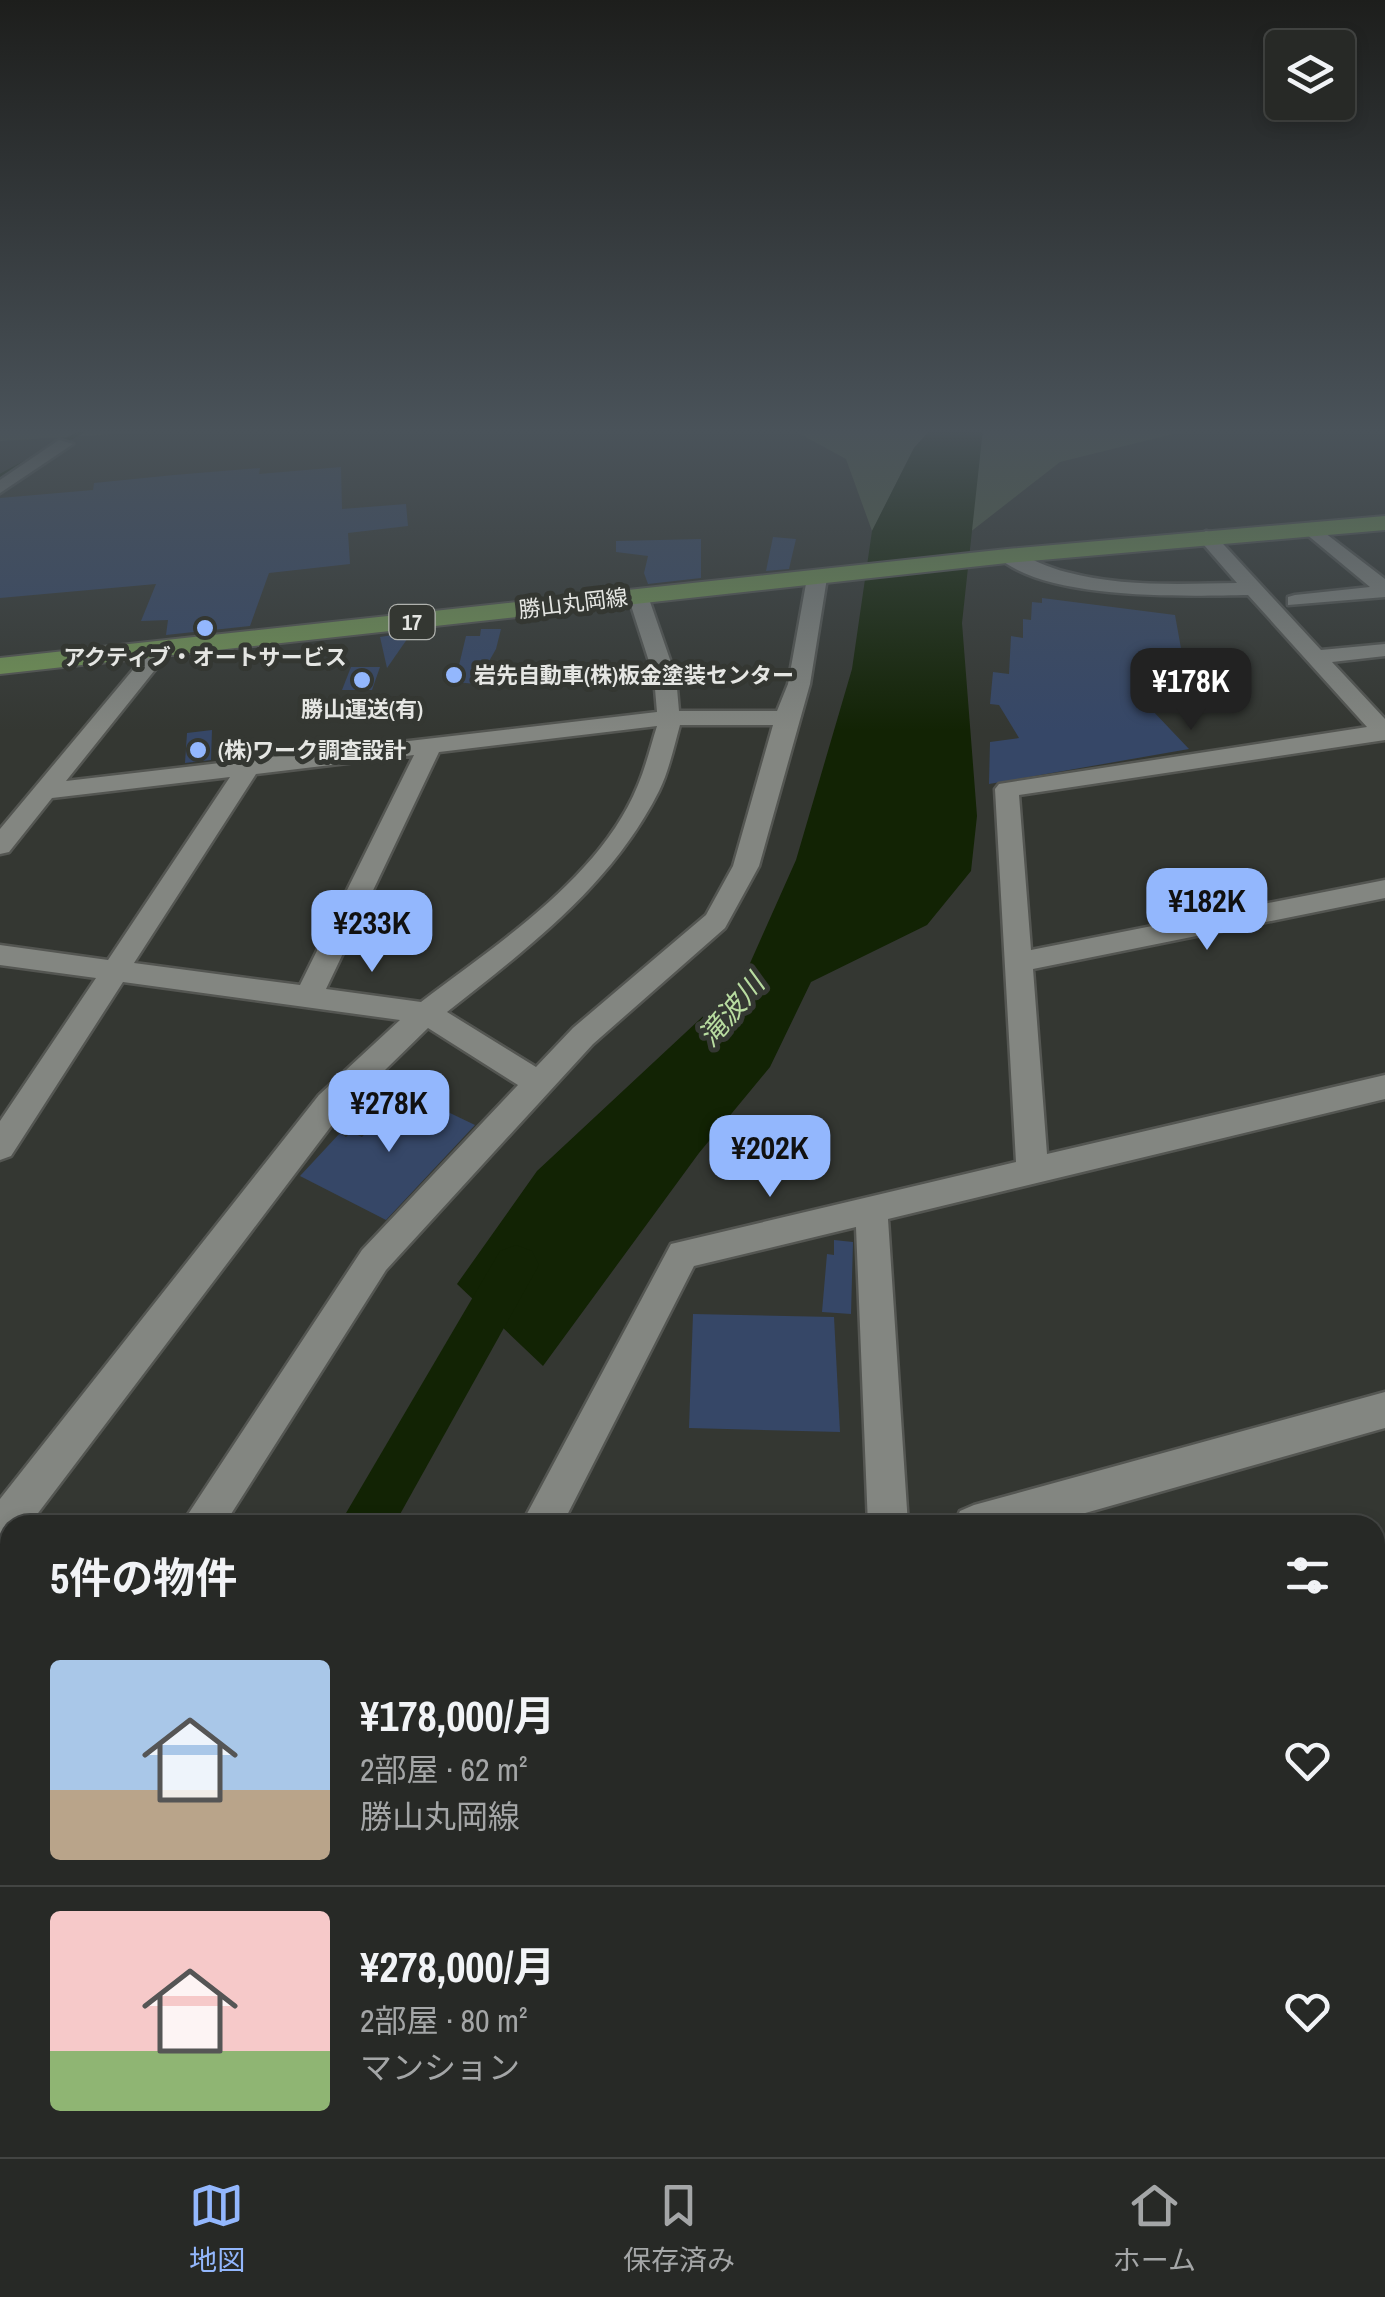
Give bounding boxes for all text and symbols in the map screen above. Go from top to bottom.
map controls [1265,30,1355,120]
button: layers [1265,30,1355,120]
street label: 勝山丸岡線 [517,581,629,625]
road number: 17 [390,605,434,639]
marker: アクティブ・オートサービス [194,617,216,639]
place label: アクティブ・オートサービス [63,642,347,672]
pin: ¥178K [1121,648,1261,733]
text: ¥178K [1152,659,1230,702]
place label: 岩先自動車(株)板金塗装センター [474,660,794,690]
marker: 岩先自動車(株)板金塗装センター [443,664,465,686]
marker: 勝山運送(有) [351,669,373,691]
place label: 勝山運送(有) [301,694,423,724]
place label: (株)ワーク調査設計 [218,735,406,765]
marker: (株)ワーク調査設計 [187,739,209,761]
pin: ¥182K [1137,868,1277,953]
text: ¥182K [1168,879,1246,922]
pin: ¥233K [302,890,442,975]
text: ¥233K [333,901,411,944]
water label: 滝波川 [689,963,774,1054]
pin: ¥278K [319,1070,459,1155]
text: ¥278K [350,1081,428,1124]
pin: ¥202K [700,1115,840,1200]
text: ¥202K [731,1126,809,1169]
icon: filters [1280,1548,1335,1603]
text: 5件の物件 [50,1550,237,1606]
text: ¥178,000/月 [360,1688,555,1744]
icon: home [130,1700,250,1820]
icon: heart [1280,1733,1335,1788]
text: 2部屋 · 62 m² [360,1748,528,1791]
text: 勝山丸岡線 [360,1795,520,1838]
text: ¥278,000/月 [360,1939,555,1995]
icon: home [130,1951,250,2071]
icon: heart [1280,1984,1335,2039]
text: 2部屋 · 80 m² [360,1999,528,2042]
text: マンション [360,2046,520,2089]
tab: 地図 [189,2178,245,2279]
tab: 保存済み [623,2178,735,2279]
tab: ホーム [1113,2178,1196,2279]

